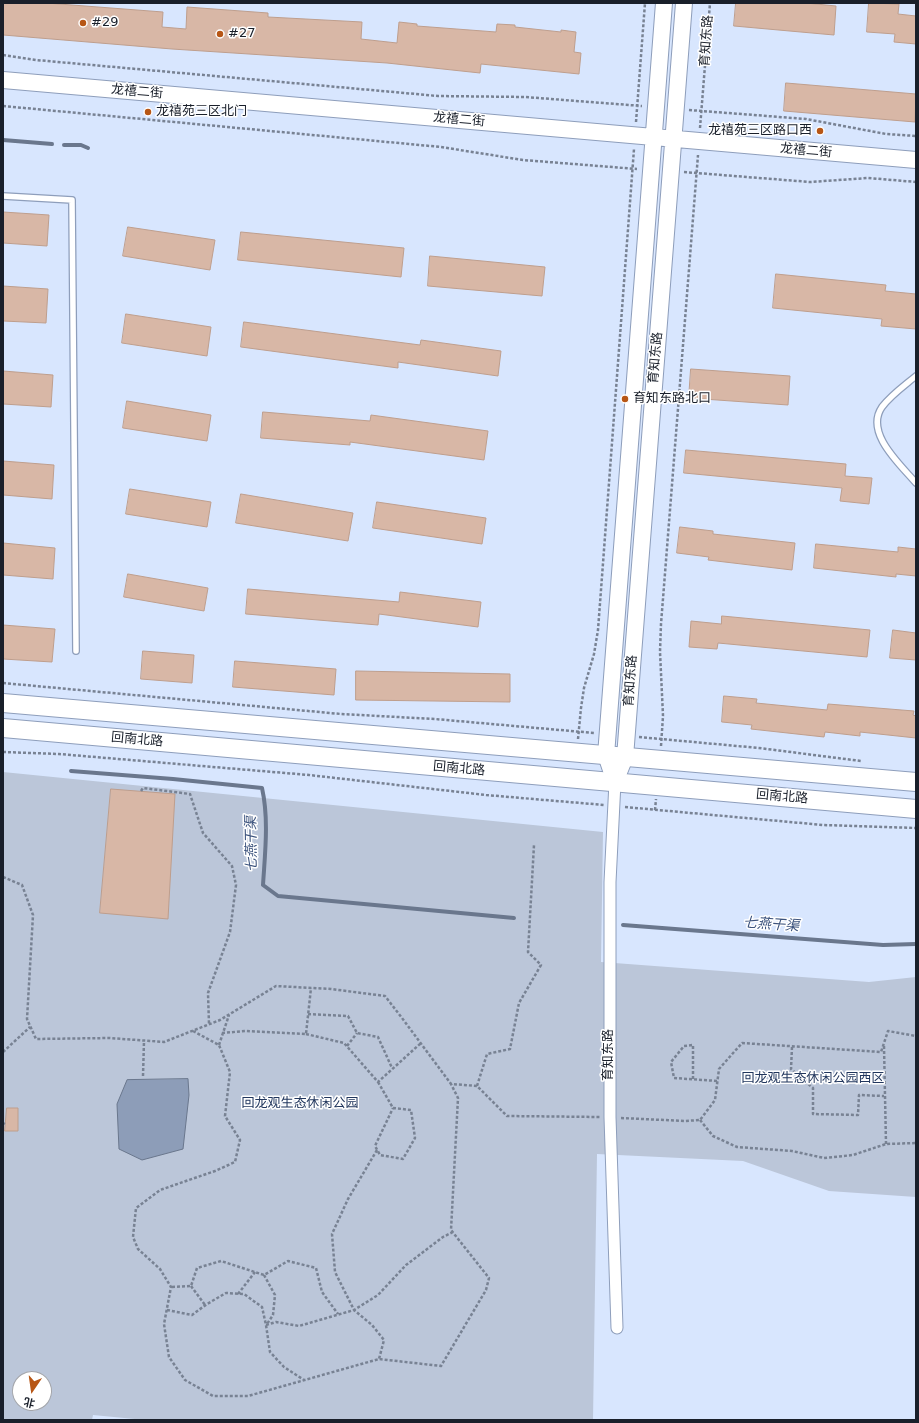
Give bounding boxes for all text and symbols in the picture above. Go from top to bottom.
place label: #29 [91,15,118,31]
street label: 育知东路 [697,15,717,67]
marker: #29 [78,18,88,28]
place label: #27 [228,26,255,42]
marker: #27 [215,29,225,39]
street label: 龙禧二街 [110,82,164,102]
place label: 龙禧苑三区北门 [156,104,247,120]
marker: 龙禧苑三区北门 [143,107,153,117]
street label: 龙禧二街 [432,110,486,130]
place label: 龙禧苑三区路口西 [708,123,812,139]
marker: 龙禧苑三区路口西 [815,126,825,136]
street label: 龙禧二街 [779,141,833,161]
street label: 育知东路 [646,331,666,385]
place label: 育知东路北口 [633,391,711,407]
marker: 育知东路北口 [620,394,630,404]
street label: 育知东路 [621,655,641,707]
street label: 回南北路 [110,730,164,750]
street label: 回南北路 [432,759,486,779]
street label: 回南北路 [755,787,809,807]
water label: 七燕干渠 [243,816,261,872]
water label: 七燕干渠 [742,915,800,935]
street label: 育知东路 [601,1029,617,1081]
park label: 回龙观生态休闲公园西区 [742,1071,884,1087]
park label: 回龙观生态休闲公园 [242,1096,358,1112]
north arrow [12,1371,52,1411]
text: 北 [23,1395,36,1410]

